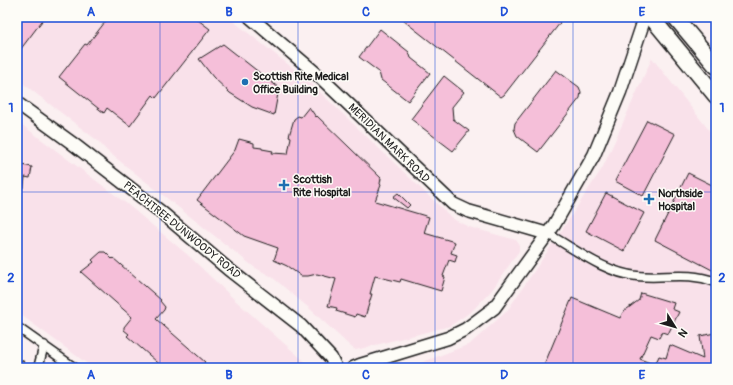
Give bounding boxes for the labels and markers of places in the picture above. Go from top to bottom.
place label: Scottish Rite Medical Office Building [253,70,349,96]
marker: Scottish Rite Medical Office Building [240,77,250,87]
place label: Scottish Rite Hospital [293,173,351,199]
marker: Scottish Rite Hospital [278,179,290,191]
place label: Northside Hospital [658,187,703,213]
marker: Northside Hospital [643,193,655,205]

